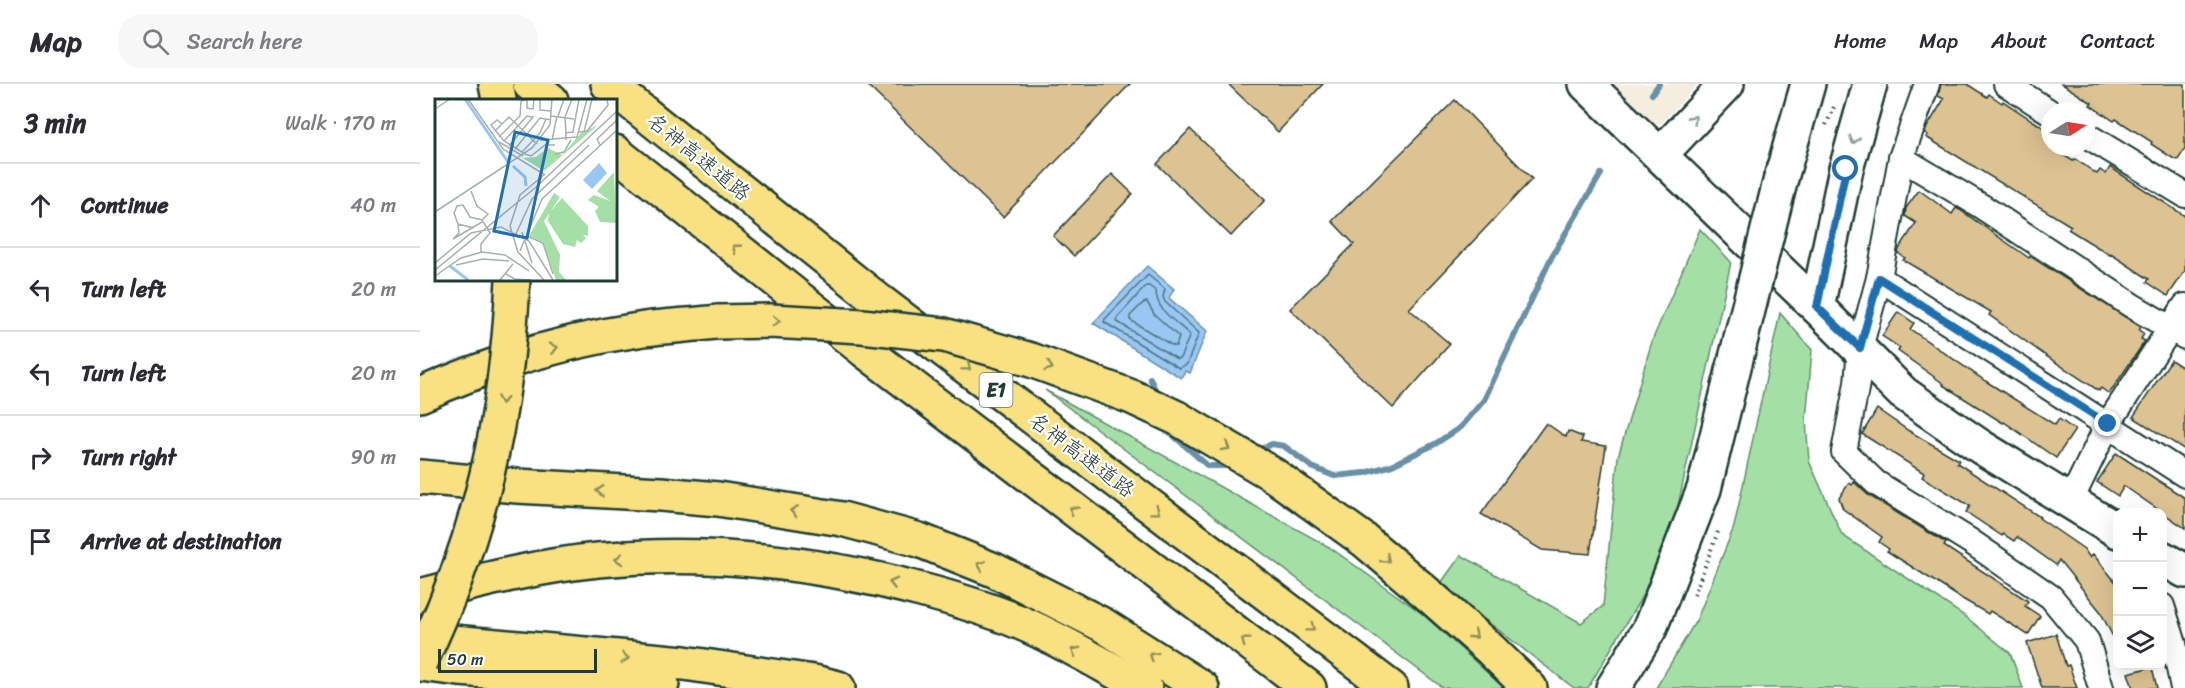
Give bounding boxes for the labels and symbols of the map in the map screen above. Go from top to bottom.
inset map [435,99,616,280]
north arrow [2041,102,2095,156]
street label: 名神高速道路 [638,103,760,211]
one-way arrow [1686,116,1697,126]
one-way arrow [1849,134,1861,145]
route start [1832,155,1858,181]
one-way arrow [732,245,743,256]
one-way arrow [771,315,780,328]
one-way arrow [549,342,559,355]
one-way arrow [1043,359,1054,372]
one-way arrow [960,360,971,371]
road number: E1 [980,373,1012,407]
one-way arrow [496,395,509,405]
street label: 名神高速道路 [1020,402,1144,508]
route end [2094,410,2120,436]
one-way arrow [1220,440,1230,452]
one-way arrow [596,484,605,497]
one-way arrow [1149,503,1160,514]
one-way arrow [790,506,799,518]
one-way arrow [1068,506,1079,517]
one-way arrow [1379,551,1390,562]
one-way arrow [614,552,623,565]
one-way arrow [976,560,987,572]
one-way arrow [888,577,898,590]
one-way arrow [1304,621,1315,632]
one-way arrow [1467,627,1478,638]
one-way arrow [1240,637,1251,648]
scale bar [438,646,597,674]
one-way arrow [1071,647,1081,658]
one-way arrow [620,651,629,664]
one-way arrow [1149,652,1159,664]

